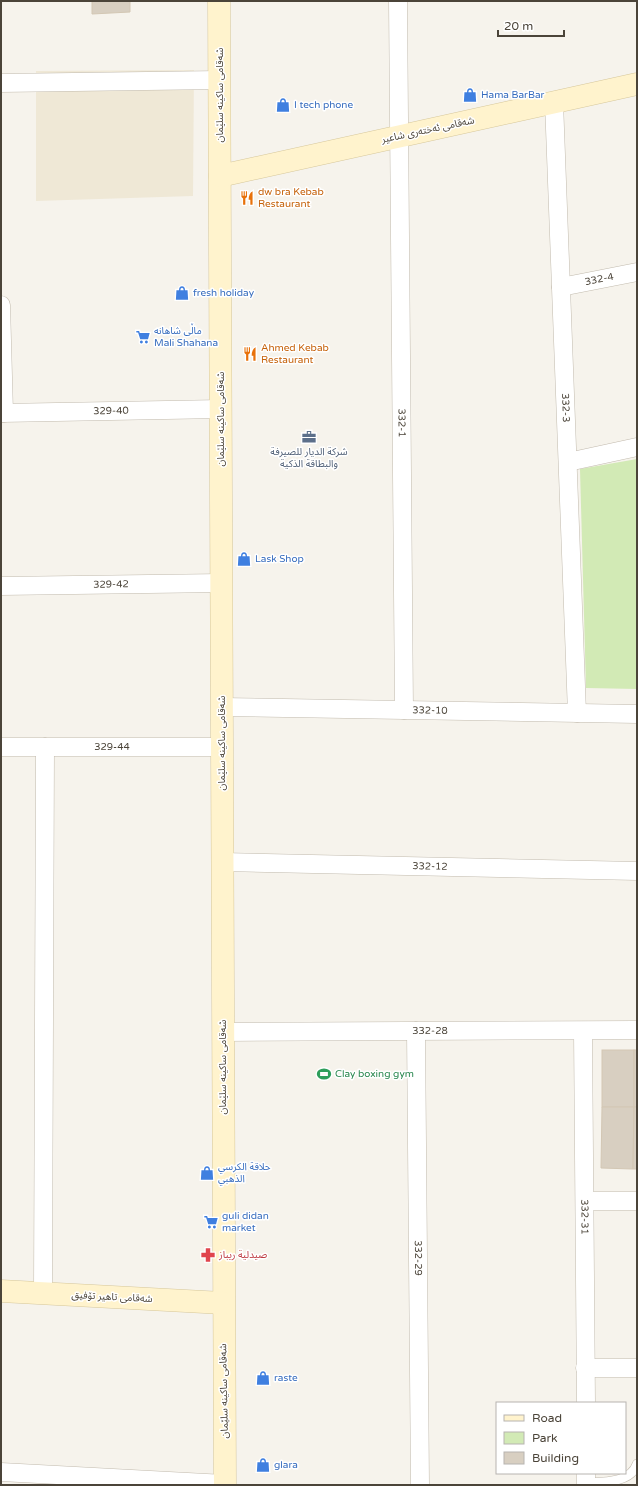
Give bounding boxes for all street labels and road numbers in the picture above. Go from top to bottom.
street label: شەقامی ساکینە سلێمان [214,47,226,142]
street label: شەقامی ئەختەری شاعیر [379,114,476,146]
street label: 332-4 [584,271,615,288]
street label: شەقامی ساکینە سلێمان [215,371,227,466]
street label: 332-3 [559,393,572,423]
street label: 329-40 [93,405,129,417]
street label: 332-1 [395,408,408,438]
street label: 329-42 [93,578,129,591]
street label: شەقامی ساکینە سلێمان [216,695,228,790]
street label: 332-10 [412,704,448,717]
street label: 329-44 [94,741,130,753]
street label: 332-12 [412,860,448,873]
street label: شەقامی ساکینە سلێمان [217,1019,229,1114]
street label: 332-28 [412,1025,448,1037]
street label: 332-31 [578,1199,591,1235]
street label: 332-29 [412,1240,424,1276]
street label: شەقامی تاهیر تۆفیق [71,1289,153,1305]
street label: شەقامی ساکینە سلێمان [217,1343,231,1439]

